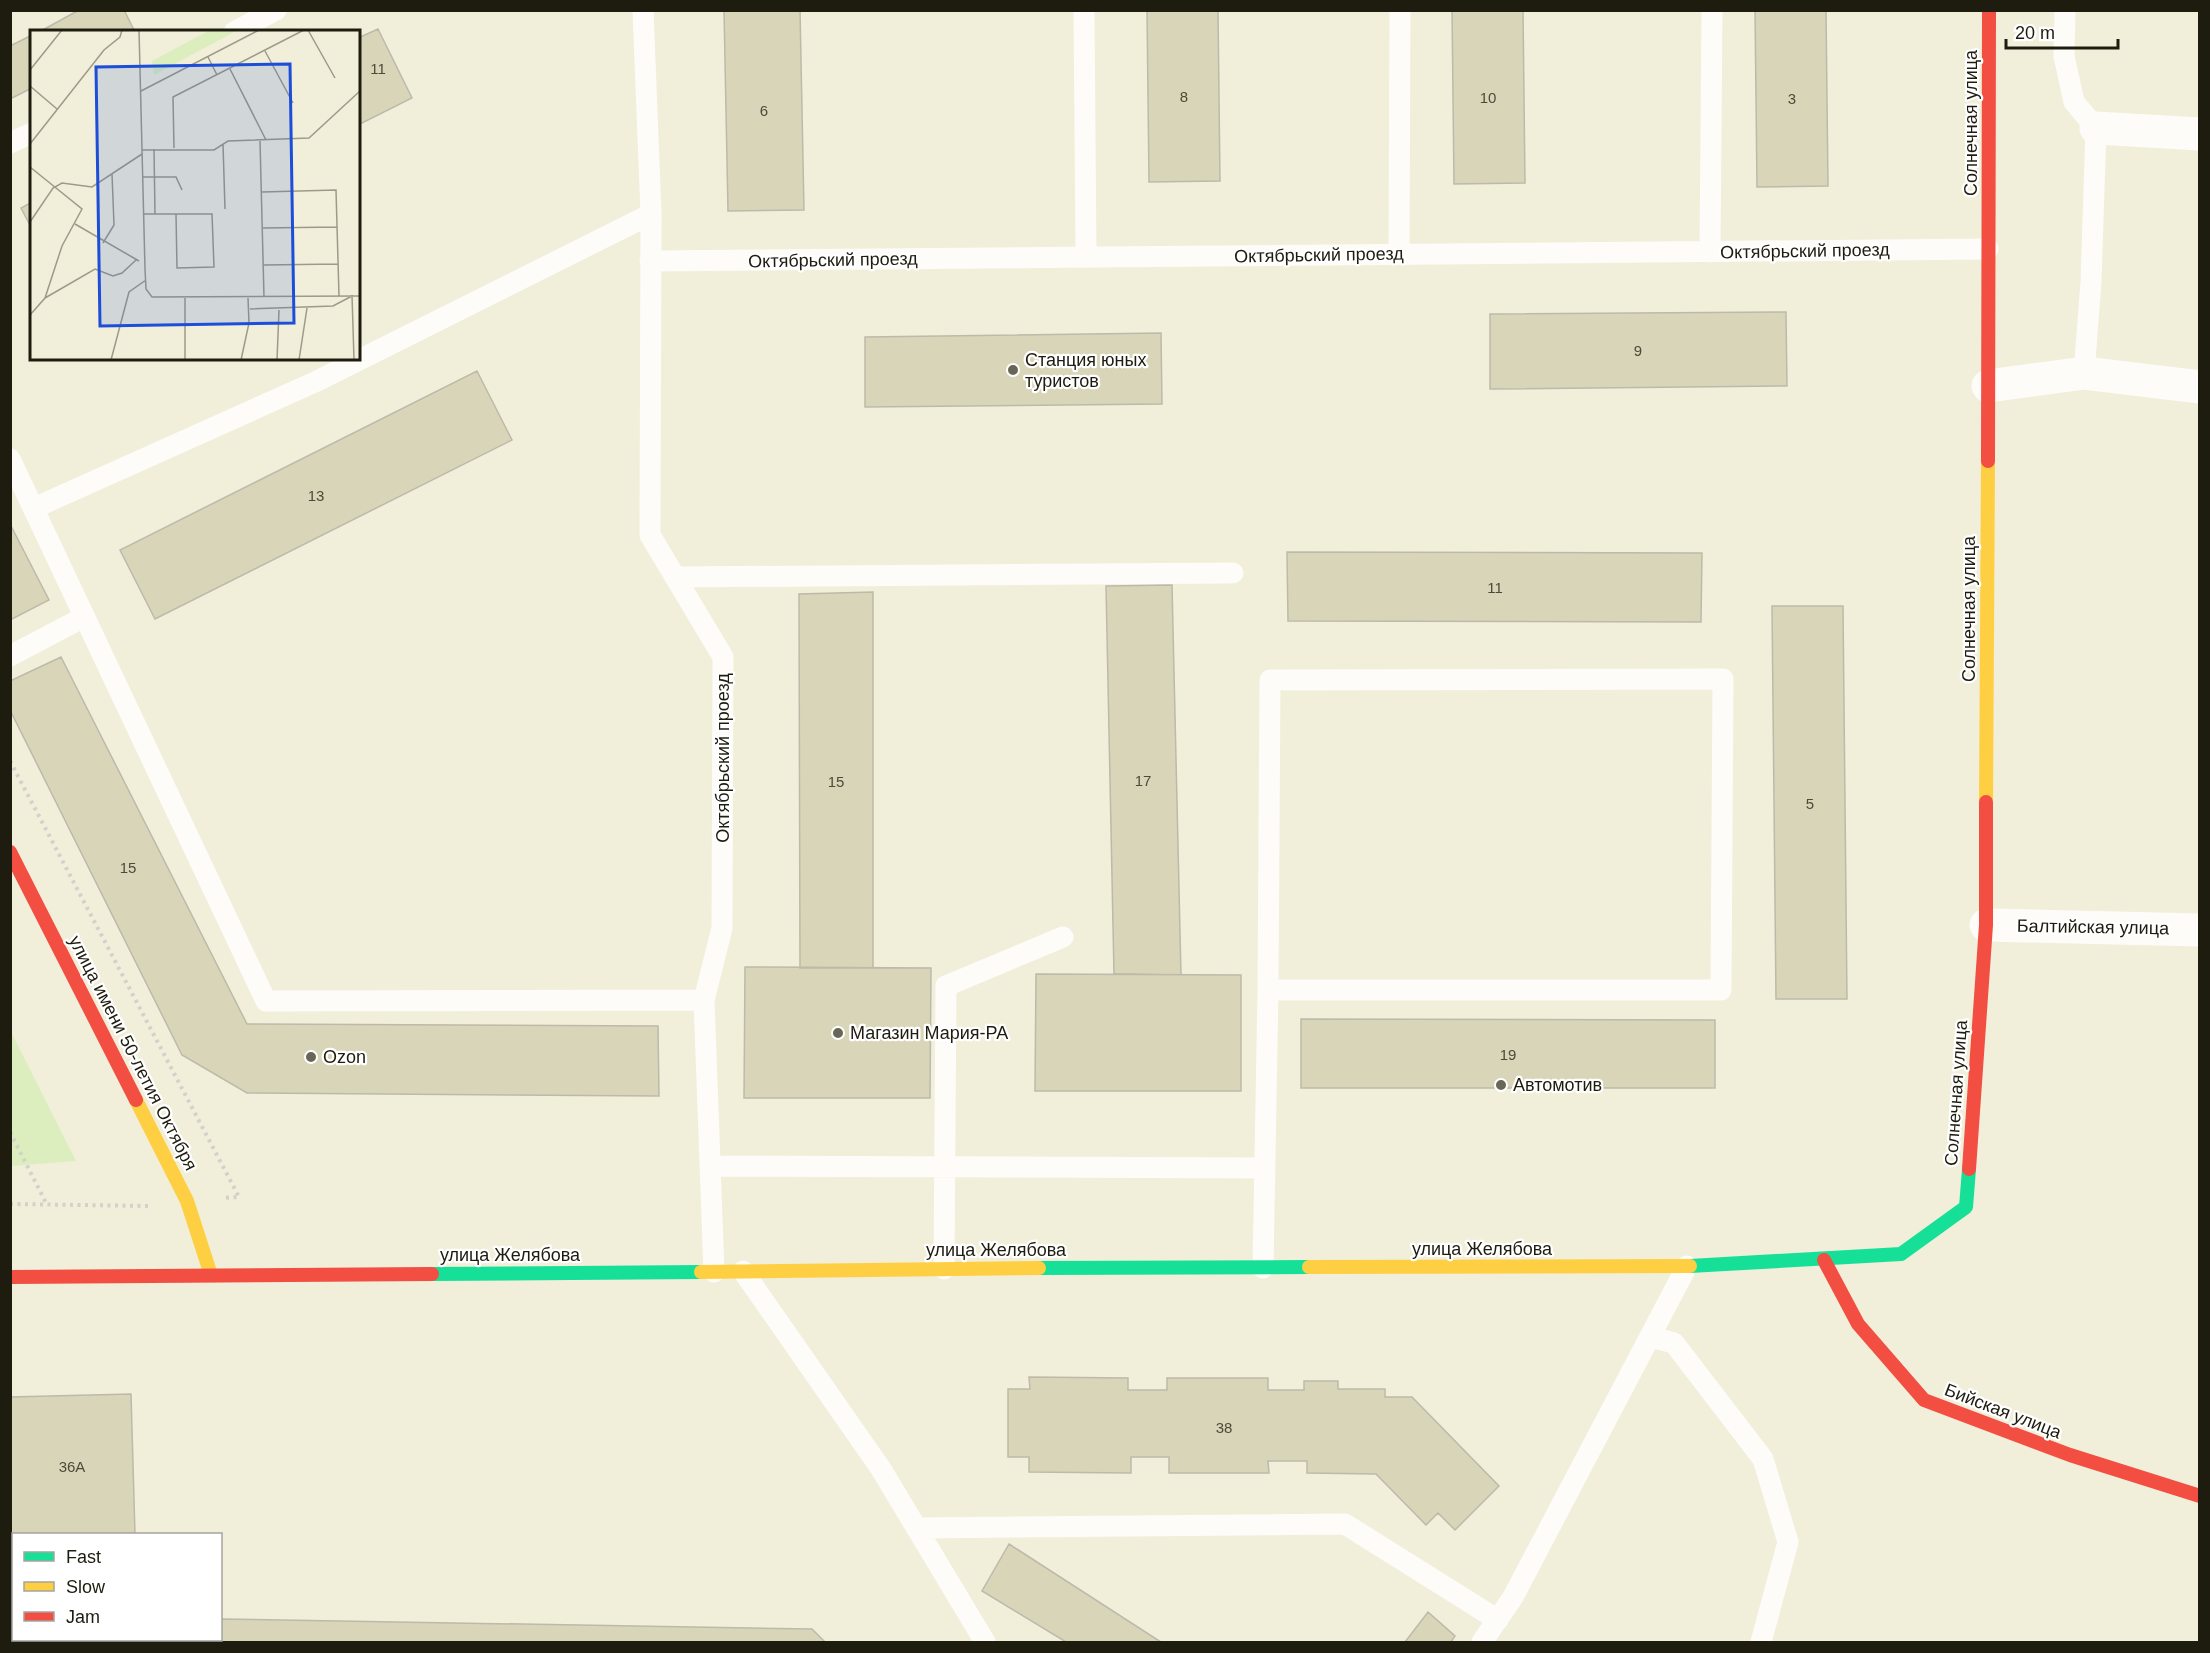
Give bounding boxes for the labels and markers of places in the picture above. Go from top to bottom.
place label: Станция юных туристов [1025,350,1146,391]
marker: Станция юных туристов [1006,363,1020,377]
place label: Магазин Мария-РА [850,1023,1008,1043]
marker: Магазин Мария-РА [831,1026,845,1040]
place label: Ozon [323,1047,366,1067]
marker: Ozon [304,1050,318,1064]
place label: Автомотив [1513,1075,1602,1095]
marker: Автомотив [1494,1078,1508,1092]

